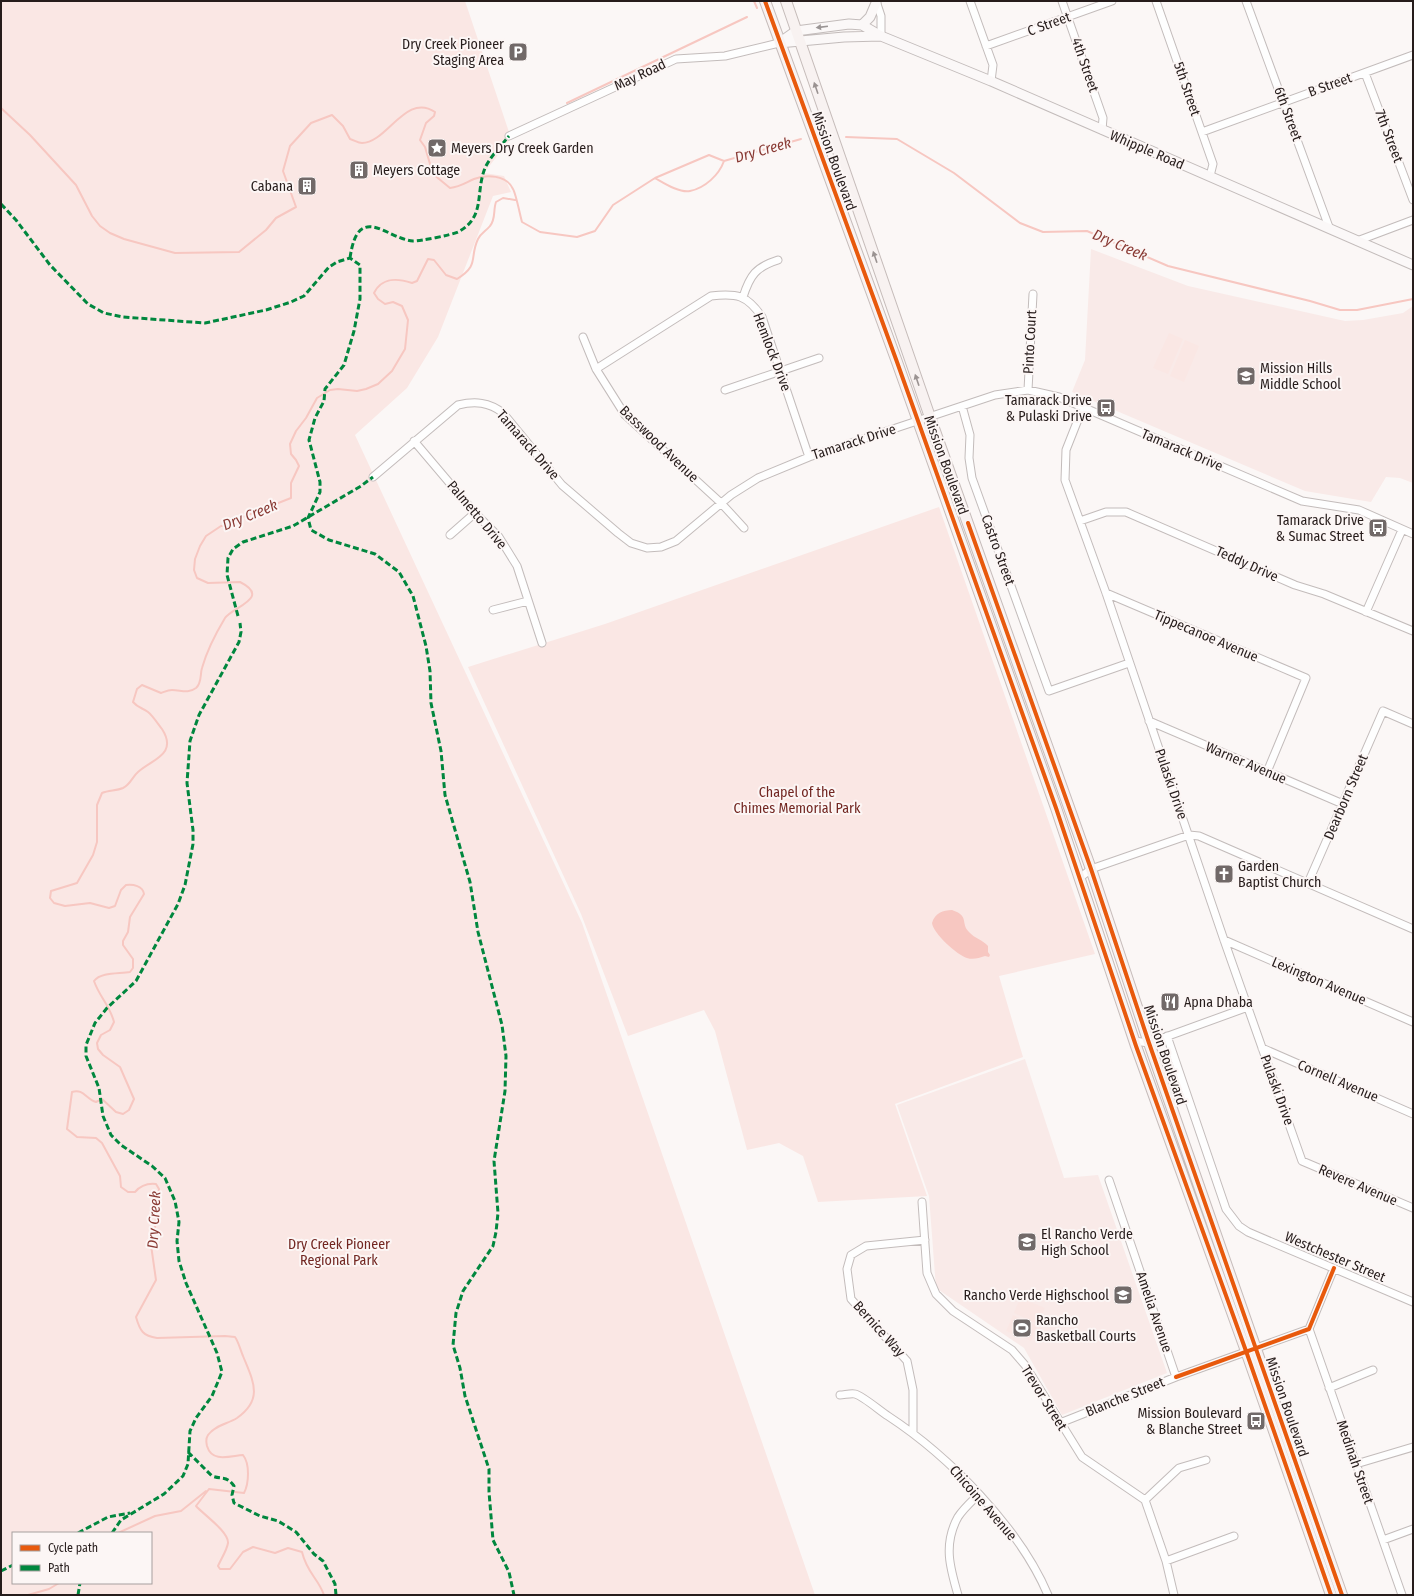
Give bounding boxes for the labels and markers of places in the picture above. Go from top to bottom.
place label: Dry Creek Pioneer Staging Area [402,36,504,69]
parking icon: Dry Creek Pioneer Staging Area [507,41,529,63]
place icon: Meyers Dry Creek Garden [426,137,448,159]
place label: Meyers Dry Creek Garden [451,140,594,157]
building icon: Meyers Cottage [348,159,370,181]
place label: Meyers Cottage [373,162,460,179]
building icon: Cabana [296,175,318,197]
place label: Cabana [251,178,293,195]
place label: Mission Hills Middle School [1260,360,1341,393]
school or university icon: Mission Hills Middle School [1235,365,1257,387]
place label: Tamarack Drive & Pulaski Drive [1005,392,1092,425]
bus stop icon: Tamarack Drive & Pulaski Drive [1095,397,1117,419]
place label: Tamarack Drive & Sumac Street [1276,512,1364,545]
bus stop icon: Tamarack Drive & Sumac Street [1367,517,1389,539]
place label: Garden Baptist Church [1238,858,1321,891]
church icon: Garden Baptist Church [1213,863,1235,885]
restaurant icon: Apna Dhaba [1159,991,1181,1013]
place label: Apna Dhaba [1184,994,1253,1011]
place label: El Rancho Verde High School [1041,1226,1133,1259]
school or university icon: El Rancho Verde High School [1016,1231,1038,1253]
school or university icon: Rancho Verde Highschool [1112,1284,1134,1306]
place label: Rancho Verde Highschool [964,1287,1109,1304]
place label: Rancho Basketball Courts [1036,1312,1136,1345]
sports icon: Rancho Basketball Courts [1011,1317,1033,1339]
place label: Mission Boulevard & Blanche Street [1137,1405,1242,1438]
bus stop icon: Mission Boulevard & Blanche Street [1245,1410,1267,1432]

